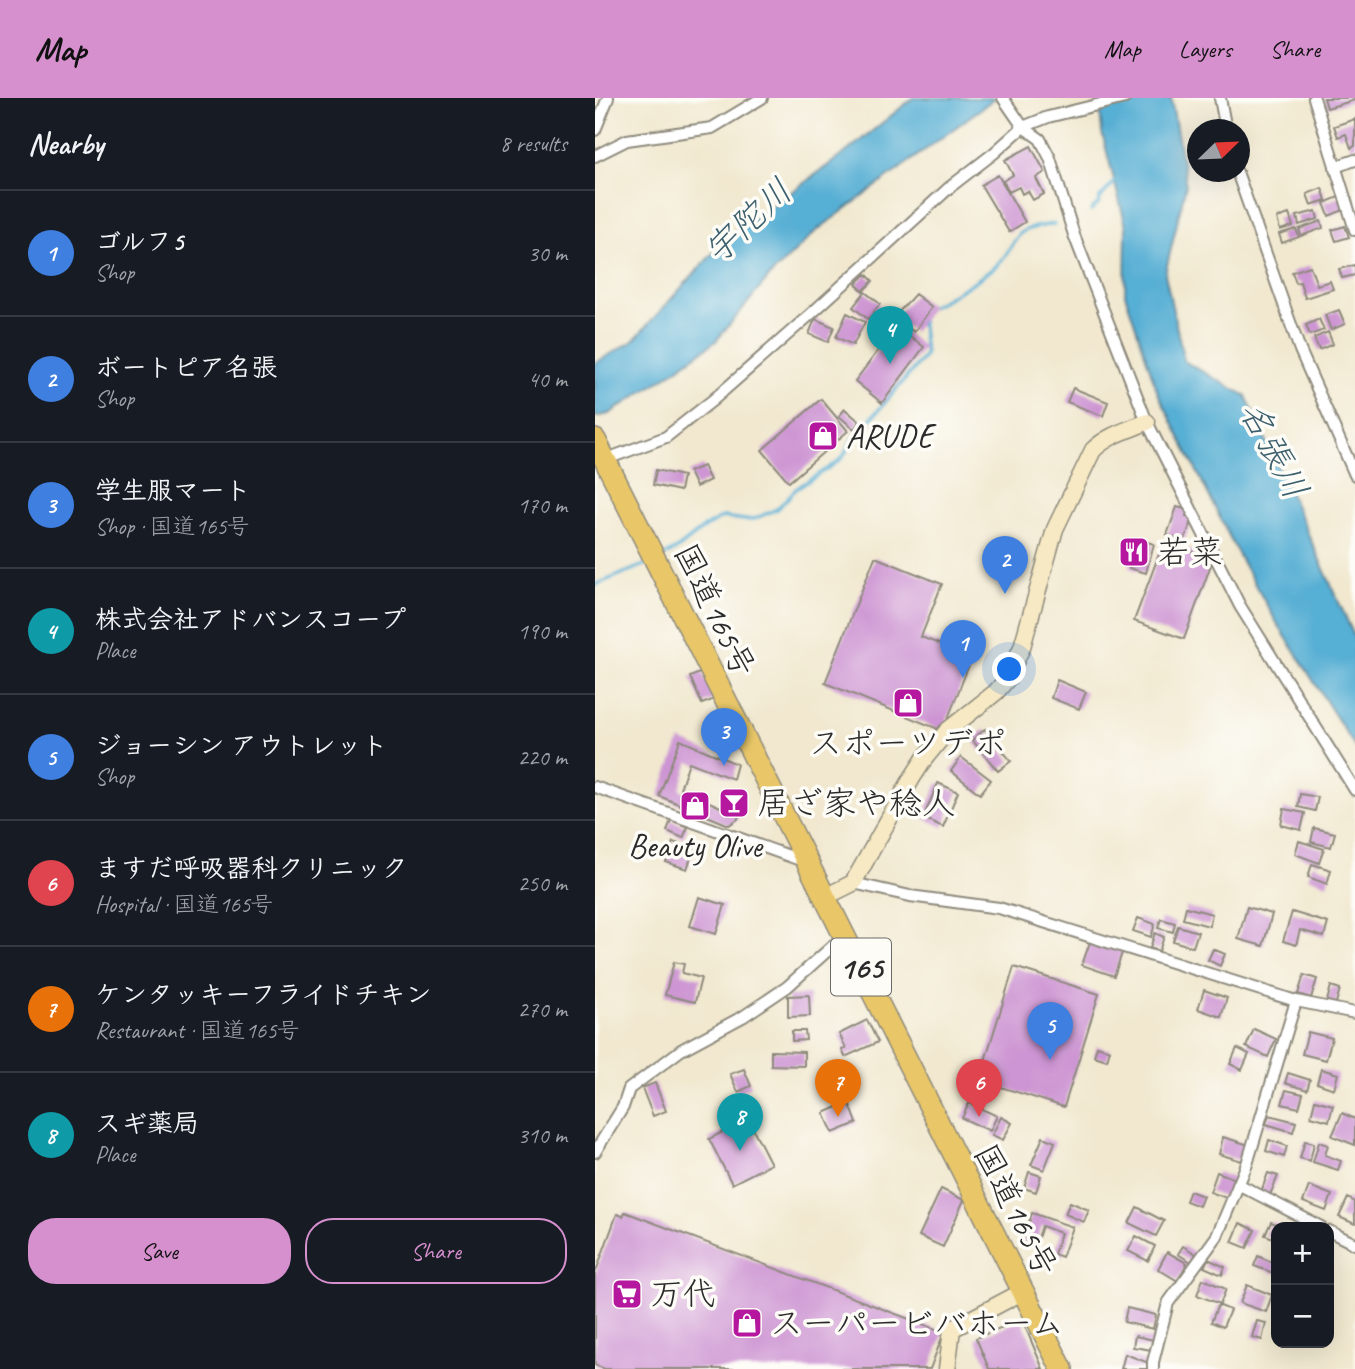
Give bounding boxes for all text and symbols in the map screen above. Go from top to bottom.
text: Map [35,28,86,70]
text: Map [1104,34,1141,64]
text: Layers [1179,34,1232,64]
text: Share [1270,34,1320,64]
north arrow [1187,119,1250,182]
text: Nearby [28,125,104,163]
text: 8 results [500,129,567,158]
water label: 宇陀川 [694,169,802,273]
text: ゴルフ5 [95,225,183,258]
text: 1 [46,239,56,268]
text: 30 m [528,239,567,268]
text: Shop [95,258,134,287]
pin: 4 [867,306,913,364]
text: ボートピア名張 [95,351,277,384]
text: 2 [46,365,56,394]
text: 40 m [528,365,567,394]
text: Shop [95,384,134,413]
water label: 名張川 [1229,393,1319,507]
place label: ARUDE [846,415,937,457]
shop icon: ARUDE [806,419,840,453]
text: 学生服マート [95,474,251,507]
text: 3 [46,491,56,520]
text: 170 m [518,491,567,520]
text: Shop · 国道165号 [95,512,250,541]
place label: 若菜 [1157,531,1223,573]
restaurant icon: 若菜 [1117,535,1151,569]
street label: 国道165号 [665,536,765,684]
pin: 2 [982,536,1028,594]
text: 株式会社アドバンスコープ [95,603,406,636]
text: 4 [46,617,56,646]
text: 190 m [518,617,567,646]
pin: 1 [940,620,986,678]
text: Place [95,636,135,665]
your location [992,652,1026,686]
shop icon: スポーツデポ [891,686,925,720]
pin: 3 [701,708,747,766]
place label: スポーツデポ [809,722,1007,764]
text: ジョーシン アウトレット [95,729,388,762]
text: 5 [46,743,56,772]
text: 220 m [518,743,567,772]
text: Shop [95,762,134,791]
place label: 居ざ家や稔人 [757,782,955,824]
bar icon: 居ざ家や稔人 [717,786,751,820]
shop icon: Beauty Olive [678,789,712,823]
place label: Beauty Olive [628,825,764,867]
text: ますだ呼吸器科クリニック [95,852,408,885]
text: 6 [46,869,56,898]
text: 250 m [518,869,567,898]
text: Hospital · 国道165号 [95,890,273,919]
road number: 165 [831,938,891,996]
text: ケンタッキーフライドチキン [95,978,431,1011]
text: 7 [46,995,56,1024]
text: 270 m [518,995,567,1024]
pin: 5 [1027,1002,1073,1060]
text: Restaurant · 国道165号 [95,1016,300,1045]
pin: 7 [815,1059,861,1117]
pin: 6 [956,1059,1002,1117]
pin: 8 [717,1093,763,1151]
text: スギ薬局 [95,1107,199,1140]
text: 8 [46,1121,56,1150]
text: 310 m [518,1121,567,1150]
street label: 国道165号 [965,1137,1067,1283]
text: Place [95,1140,135,1169]
button: Save [28,1218,291,1284]
button: Share [305,1218,567,1284]
map controls [1271,1222,1334,1348]
button: + [1271,1222,1334,1285]
place label: 万代 [650,1273,716,1315]
supermarket icon: 万代 [610,1277,644,1311]
button: − [1271,1285,1334,1348]
place label: スーパービバホーム [770,1302,1064,1344]
shop icon: スーパービバホーム [730,1306,764,1340]

